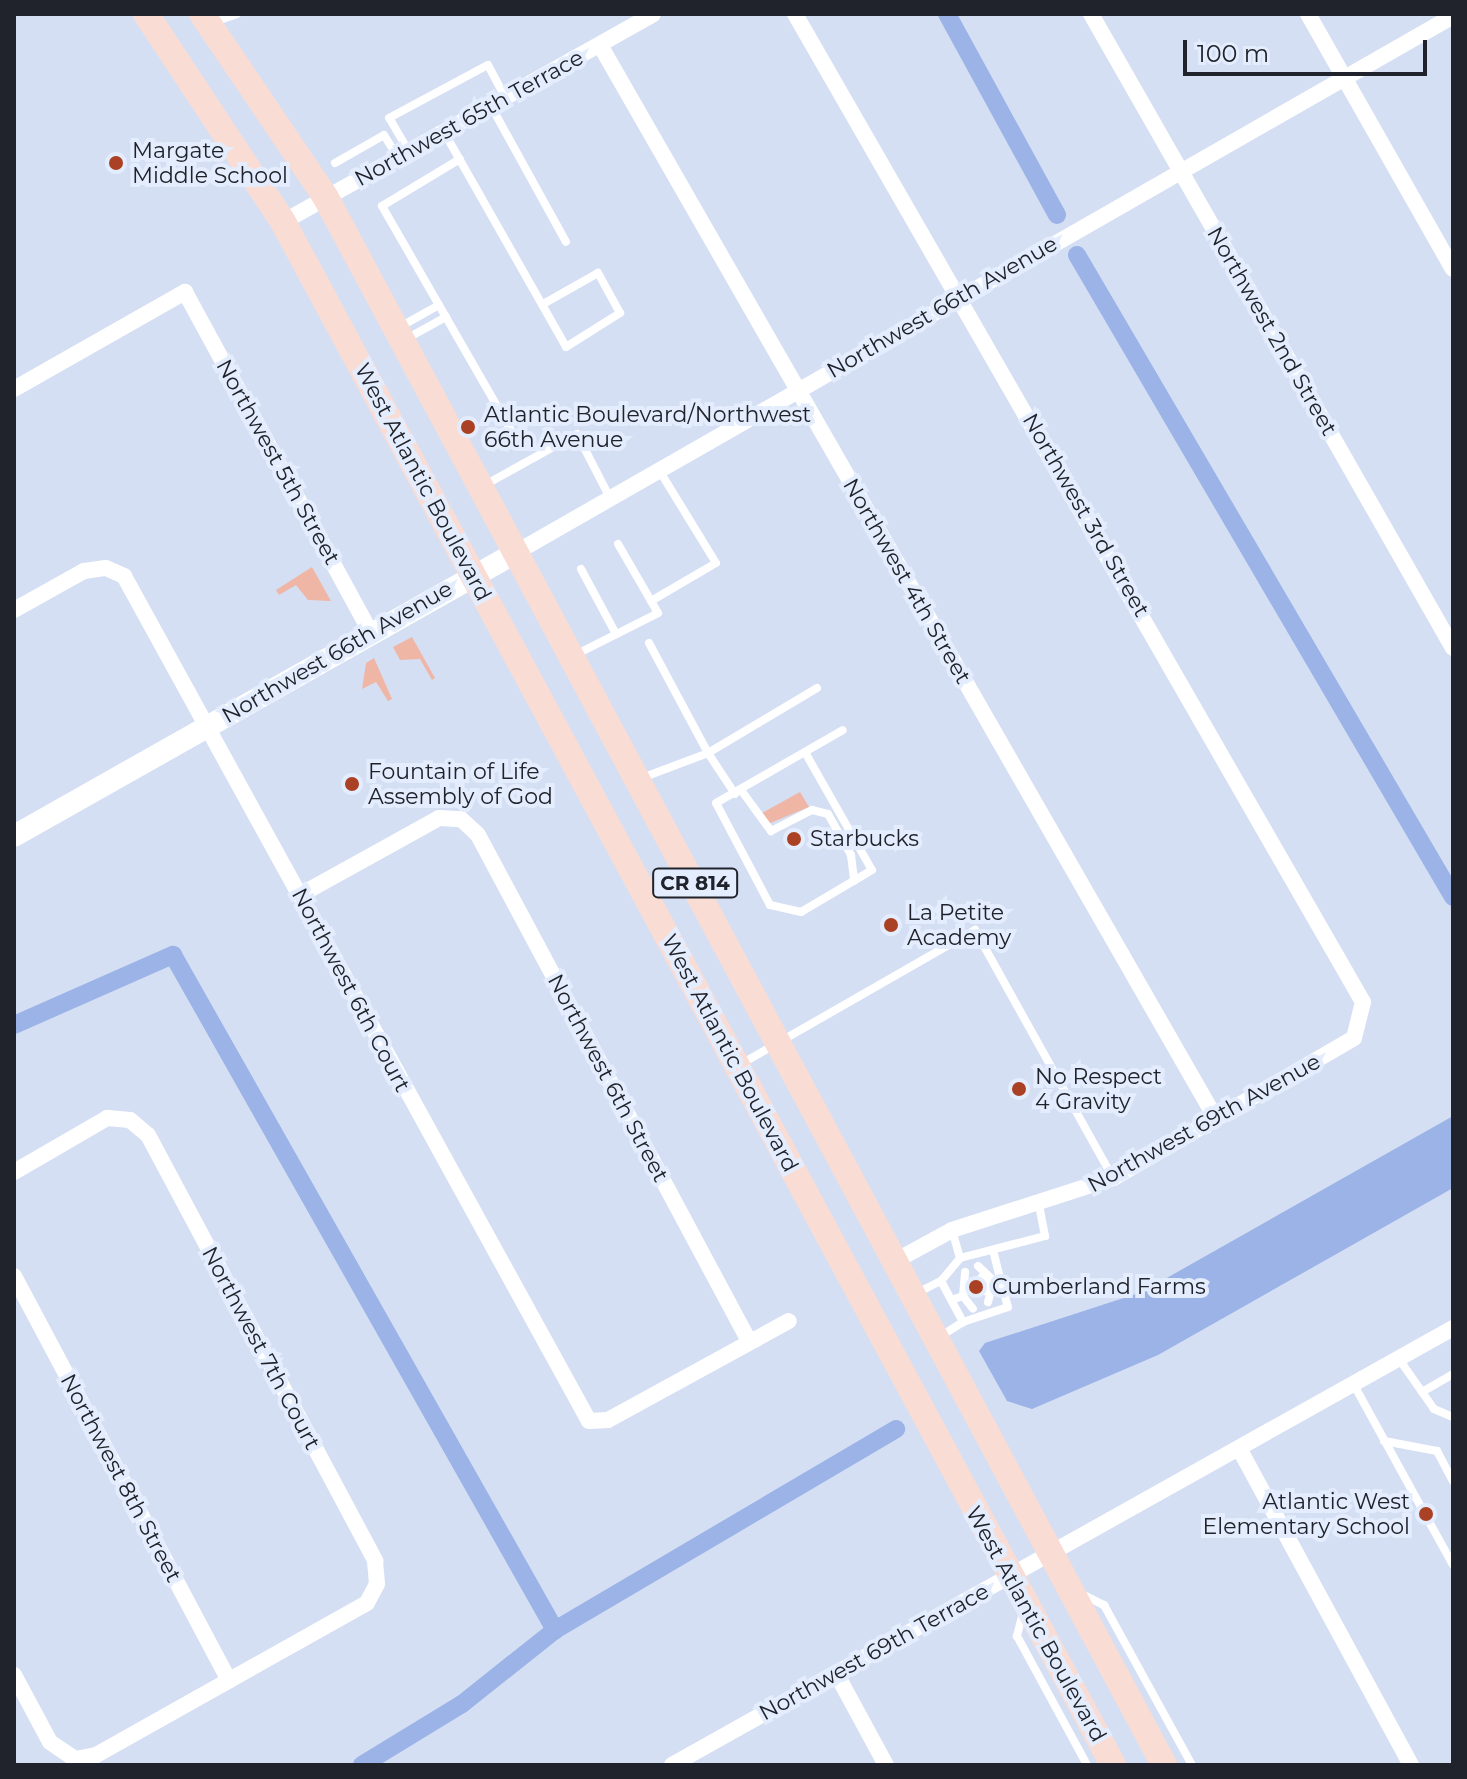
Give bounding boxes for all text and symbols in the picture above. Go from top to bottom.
scale bar [1187,24,1431,74]
text: 100 m [1197,39,1269,68]
street label: Northwest 65th Terrace [350,44,588,192]
place label: Margate Middle School [132,137,288,188]
marker: Margate Middle School [107,154,125,172]
street label: Northwest 2nd Street [1201,222,1343,440]
street label: Northwest 66th Avenue [822,230,1062,384]
street label: Northwest 5th Street [211,355,345,569]
street label: West Atlantic Boulevard [349,359,497,605]
place label: Atlantic Boulevard/Northwest 66th Avenue [484,401,811,452]
street label: Northwest 3rd Street [1017,409,1155,621]
marker: Atlantic Boulevard/Northwest 66th Avenue [459,418,477,436]
street label: Northwest 4th Street [837,474,977,688]
street label: Northwest 66th Avenue [217,575,457,729]
place label: Fountain of Life Assembly of God [368,758,553,810]
marker: Fountain of Life Assembly of God [343,775,361,793]
place label: Starbucks [810,826,919,852]
marker: Starbucks [785,830,803,848]
road number: CR 814 [651,867,739,899]
street label: Northwest 6th Court [286,884,416,1096]
place label: La Petite Academy [907,899,1011,950]
marker: La Petite Academy [882,916,900,934]
street label: West Atlantic Boulevard [656,930,804,1176]
street label: Northwest 6th Street [542,970,674,1186]
street label: Northwest 69th Avenue [1083,1048,1325,1198]
place label: No Respect 4 Gravity [1035,1063,1162,1114]
marker: No Respect 4 Gravity [1010,1080,1028,1098]
street label: Northwest 7th Court [196,1242,326,1454]
place label: Cumberland Farms [992,1274,1206,1300]
marker: Cumberland Farms [967,1278,985,1296]
street label: Northwest 8th Street [55,1369,187,1587]
place label: Atlantic West Elementary School [1203,1488,1410,1540]
street label: West Atlantic Boulevard [960,1502,1112,1746]
marker: Atlantic West Elementary School [1417,1505,1435,1523]
street label: Northwest 69th Terrace [755,1578,993,1726]

